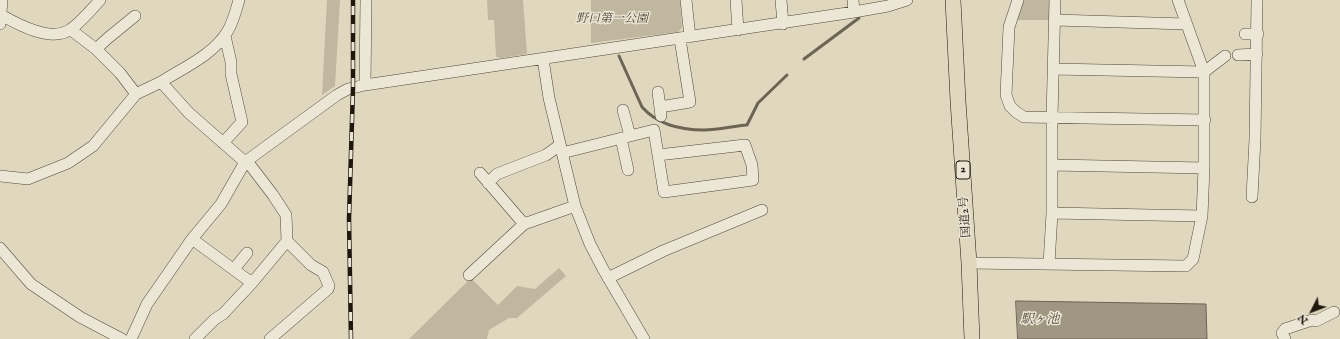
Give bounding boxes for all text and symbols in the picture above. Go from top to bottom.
park label: 野口第一公園 [576,13,648,27]
road number: 2 [956,161,970,179]
street label: 国道2号 [957,196,975,238]
north arrow [1292,291,1332,331]
text: N [1295,311,1311,327]
water label: 駅ヶ池 [1021,312,1059,328]

